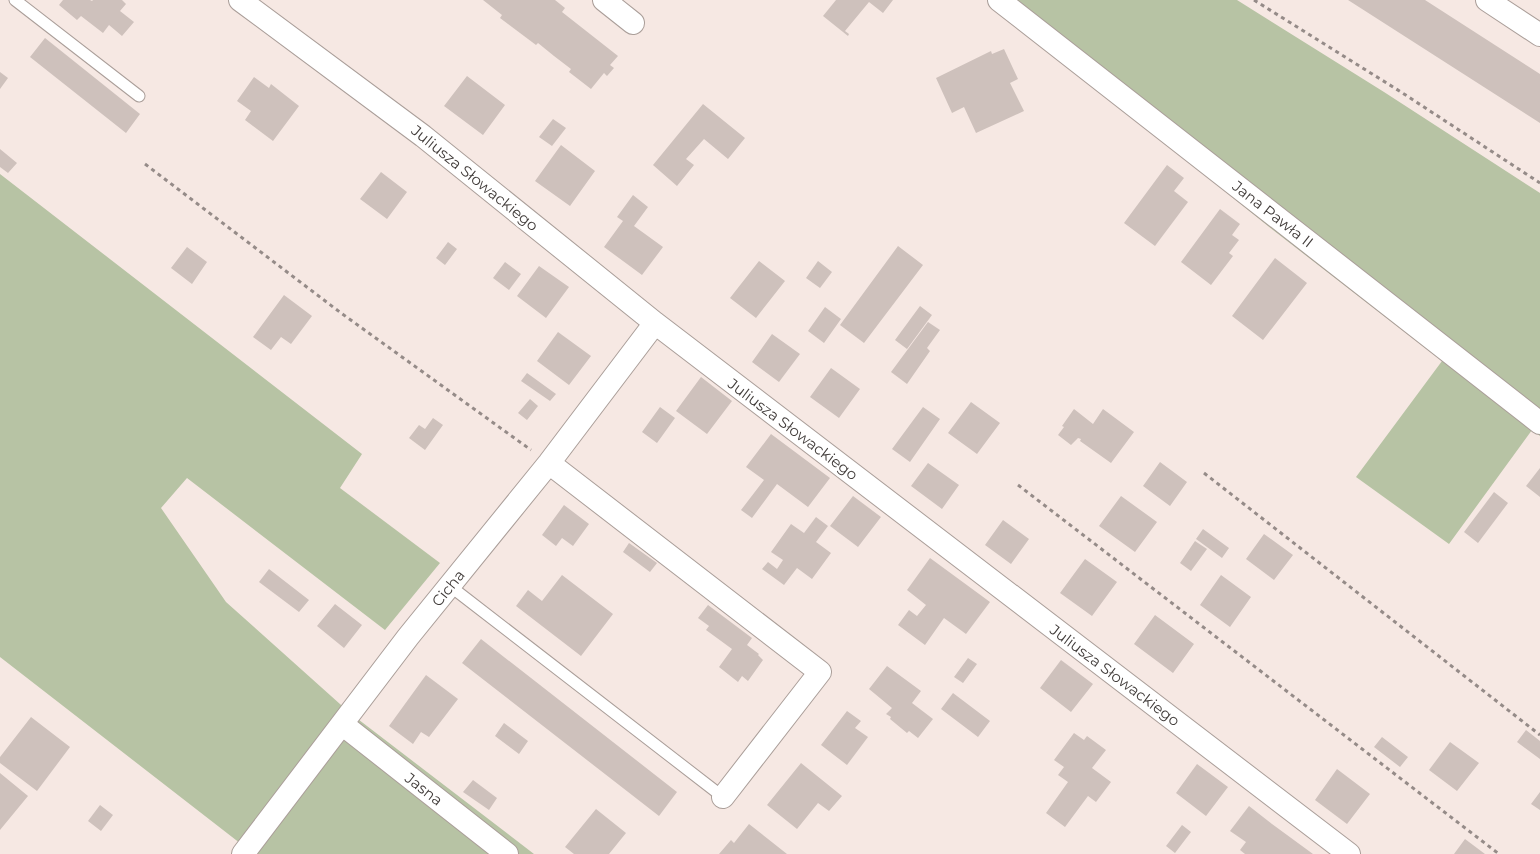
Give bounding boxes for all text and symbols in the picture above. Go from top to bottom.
street label: Juliusza Słowackiego [407,120,542,235]
street label: Jana Pawła II [1228,176,1317,252]
street label: Juliusza Słowackiego [723,373,862,484]
street label: Cicha [427,566,469,610]
street label: Juliusza Słowackiego [1045,619,1184,730]
street label: Jasna [401,768,447,810]

